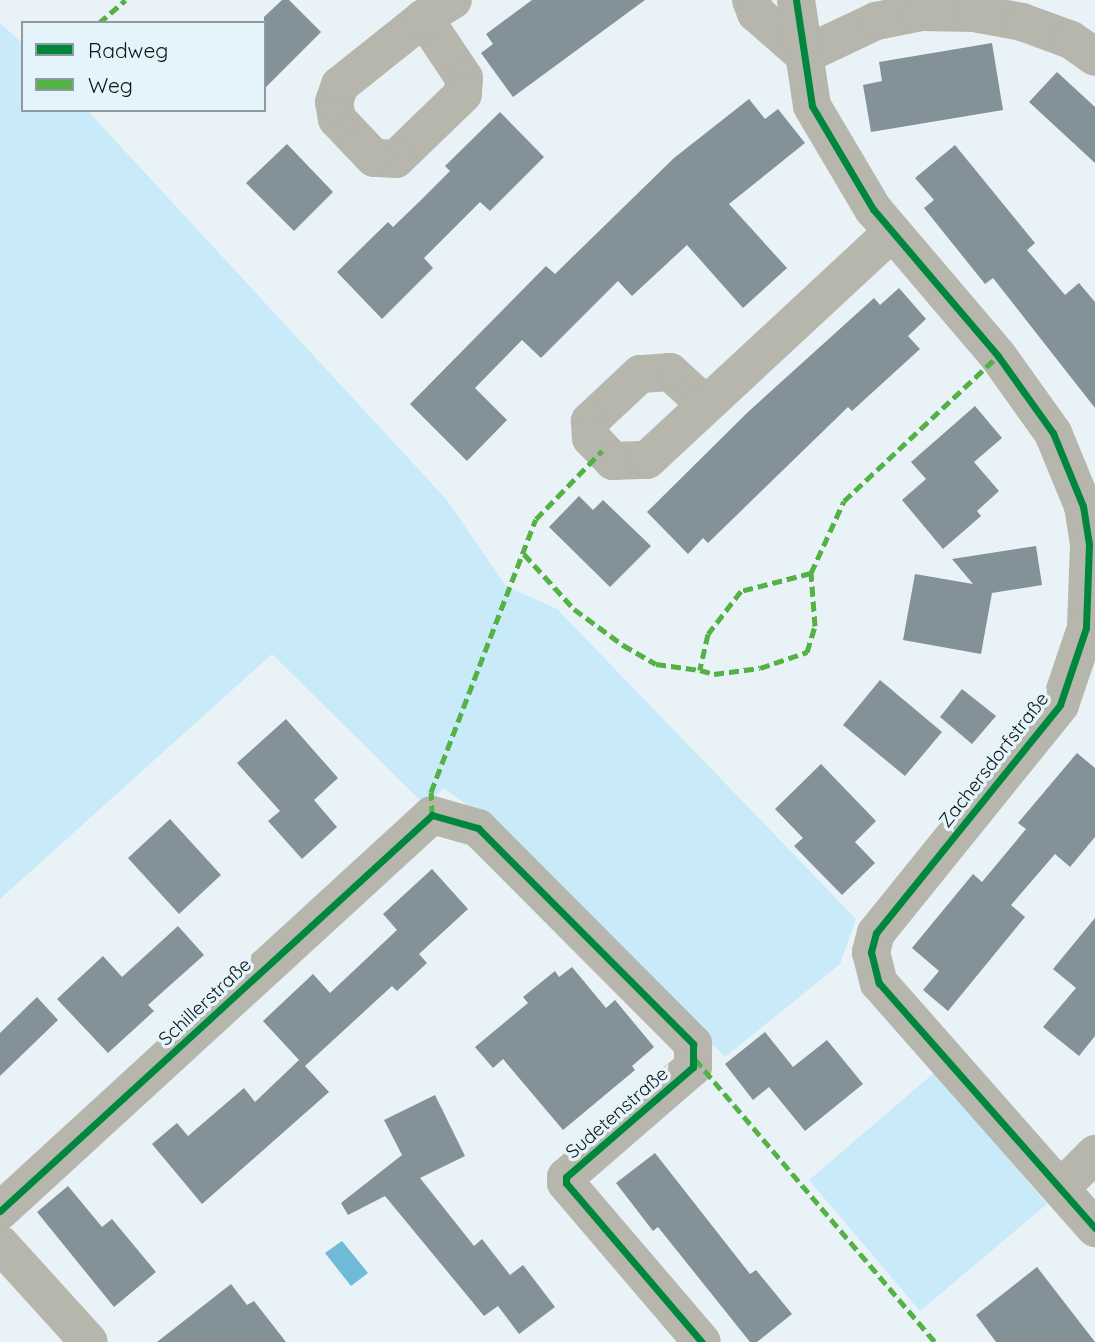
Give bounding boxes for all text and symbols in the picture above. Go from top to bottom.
legend [21,21,266,112]
text: Radweg [88,37,168,63]
text: Weg [88,72,133,98]
street label: Zachersdorfstraße [934,688,1054,832]
street label: Schillerstraße [154,953,256,1051]
street label: Sudetenstraße [561,1062,673,1164]

